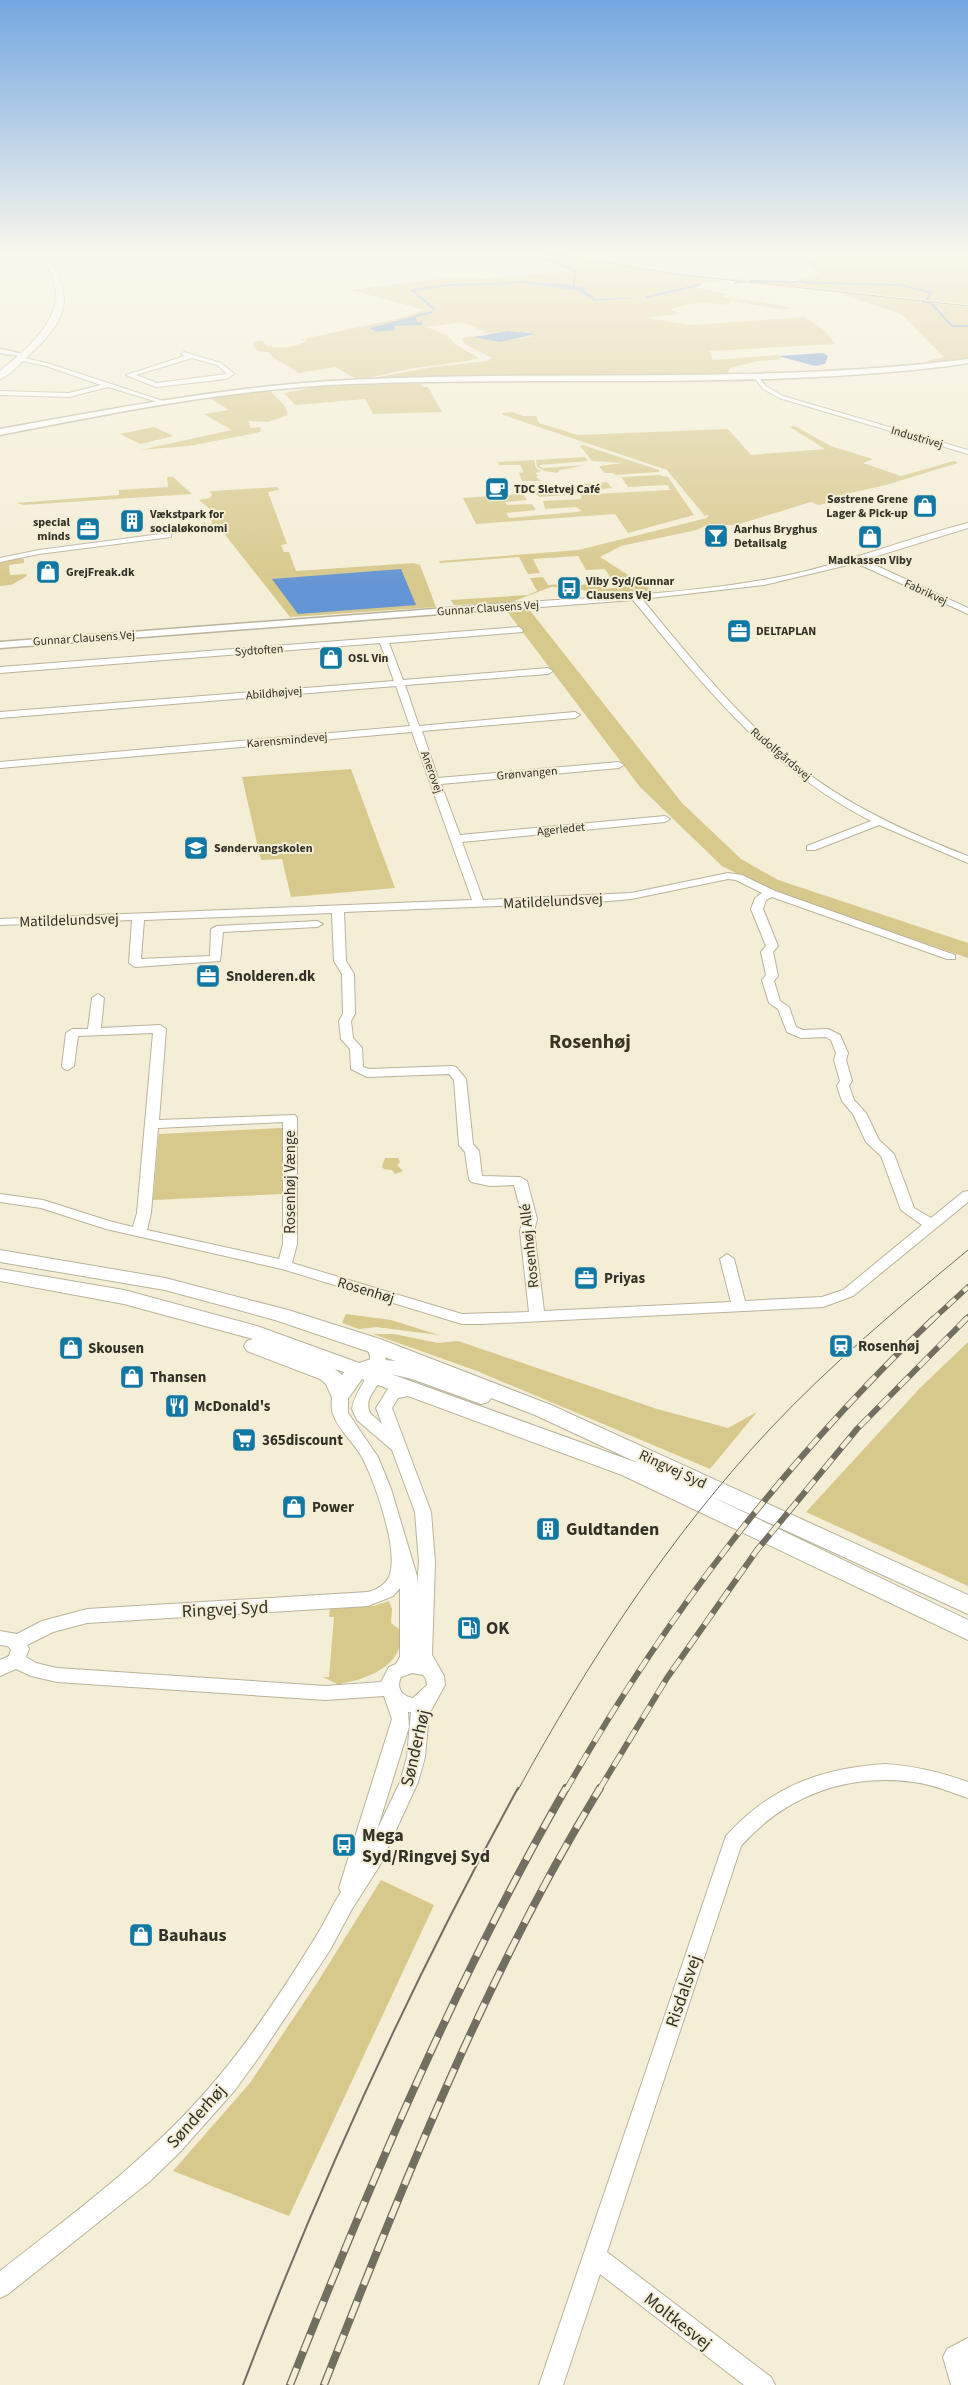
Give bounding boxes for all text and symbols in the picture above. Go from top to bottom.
street label: Industrivej [889,422,945,453]
cafe icon: TDC Sletvej Café [484,476,510,502]
place label: TDC Sletvej Café [514,481,600,498]
place label: Søstrene Grene Lager & Pick-up [826,491,908,522]
shop icon: Søstrene Grene Lager & Pick-up [912,493,938,519]
place label: Vækstpark for socialøkonomi [149,506,227,537]
building icon: Vækstpark for socialøkonomi [119,508,145,534]
place label: special minds [33,514,71,545]
office icon: special minds [75,516,101,542]
place label: Aarhus Bryghus Detailsalg [733,521,817,552]
bar icon: Aarhus Bryghus Detailsalg [703,523,729,549]
shop icon: Madkassen Viby [857,524,883,550]
place label: Madkassen Viby [828,552,913,569]
shop icon: GrejFreak.dk [35,559,61,585]
place label: GrejFreak.dk [66,564,135,581]
place label: Viby Syd/Gunnar Clausens Vej [585,573,675,604]
bus stop icon: Viby Syd/Gunnar Clausens Vej [556,575,582,601]
street label: Fabrikvej [901,575,950,610]
street label: Gunnar Clausens Vej [437,596,540,621]
office icon: DELTAPLAN [726,618,752,644]
place label: DELTAPLAN [756,623,816,640]
street label: Gunnar Clausens Vej [33,626,136,651]
street label: Sydtoften [234,640,284,661]
shop icon: OSL Vin [318,645,344,671]
place label: OSL Vin [348,650,388,667]
street label: Abildhøjvej [245,683,303,704]
street label: Rudolfgårdsvej [746,724,815,785]
street label: Karensmindevej [246,728,328,753]
street label: Anerovej [416,749,447,796]
street label: Grønvangen [496,762,558,785]
street label: Agerledet [536,819,586,840]
school or university icon: Søndervangskolen [183,835,209,861]
place label: Søndervangskolen [214,840,313,857]
street label: Matildelundsvej [503,888,603,915]
street label: Matildelundsvej [19,908,119,933]
office icon: Snolderen.dk [195,963,221,989]
place label: Snolderen.dk [226,966,316,987]
district label: Rosenhøj [549,1028,631,1056]
street label: Rosenhøj Vænge [280,1130,301,1234]
street label: Rosenhøj Allé [515,1203,544,1289]
office icon: Priyas [573,1265,599,1291]
place label: Priyas [604,1268,645,1289]
street label: Rosenhøj [335,1272,397,1309]
station icon: Rosenhøj [828,1333,854,1359]
shop icon: Skousen [58,1335,84,1361]
place label: Rosenhøj [858,1336,919,1357]
place label: Skousen [88,1338,144,1359]
shop icon: Thansen [119,1364,145,1390]
place label: Thansen [150,1367,206,1388]
restaurant icon: McDonald's [164,1393,190,1419]
place label: McDonald's [194,1396,271,1417]
supermarket icon: 365discount [231,1427,257,1453]
place label: 365discount [262,1430,343,1451]
street label: Ringvej Syd [636,1445,710,1494]
shop icon: Power [281,1494,307,1520]
place label: Power [312,1497,354,1518]
building icon: Guldtanden [535,1516,561,1542]
place label: Guldtanden [566,1517,659,1542]
street label: Ringvej Syd [181,1595,269,1624]
fuel station icon: OK [456,1615,482,1641]
place label: OK [486,1616,510,1641]
street label: Sønderhøj [394,1707,436,1789]
place label: Mega Syd/Ringvej Syd [362,1823,490,1869]
bus stop icon: Mega Syd/Ringvej Syd [331,1832,357,1858]
shop icon: Bauhaus [128,1922,154,1948]
place label: Bauhaus [158,1923,227,1948]
street label: Risdalsvej [659,1952,708,2031]
street label: Sønderhøj [161,2079,232,2154]
street label: Moltkesvej [638,2287,717,2356]

